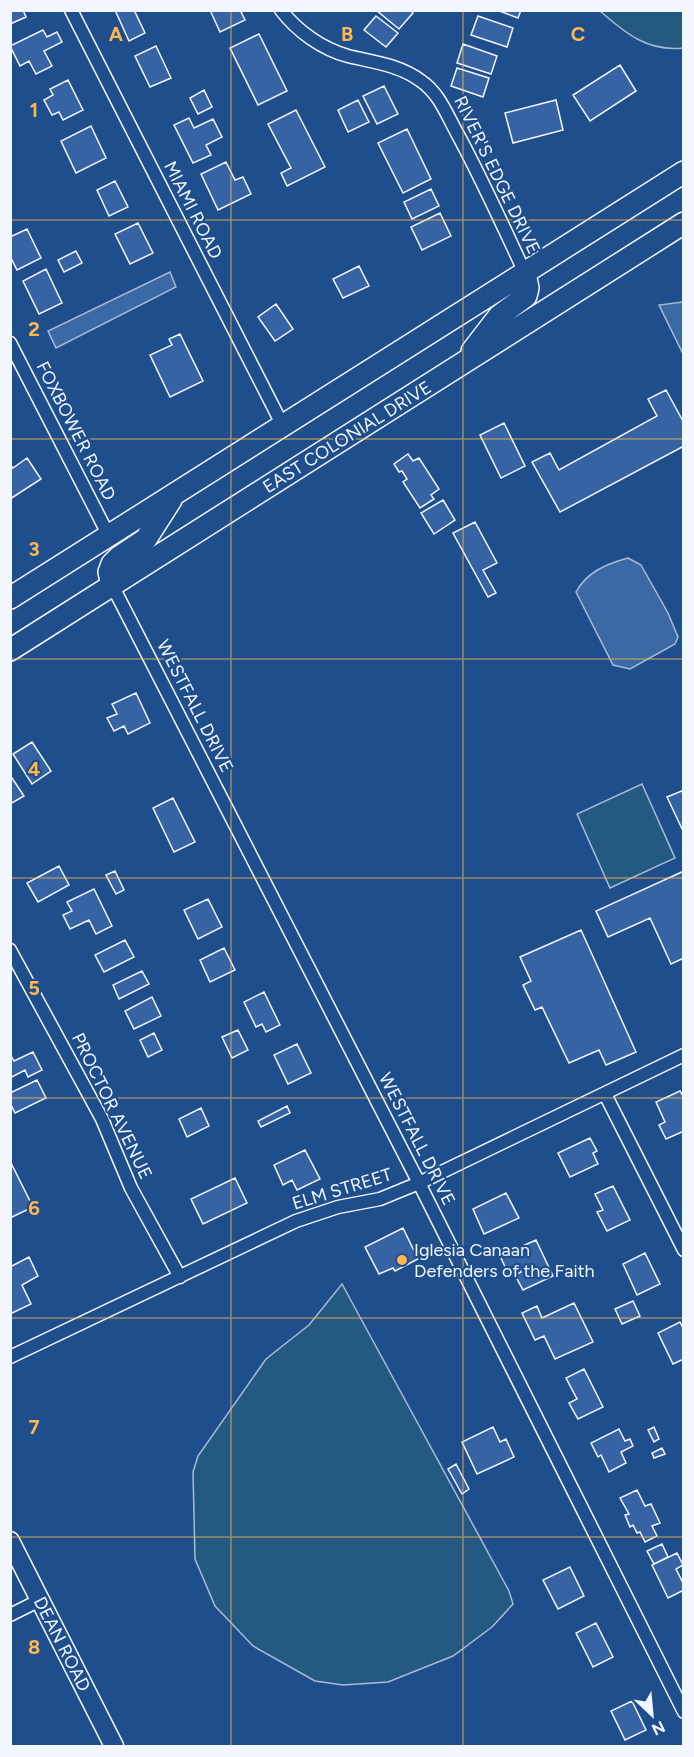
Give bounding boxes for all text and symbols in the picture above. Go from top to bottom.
text: A [109,22,124,46]
text: B [341,22,353,46]
text: C [571,22,585,46]
street label: RIVER'S EDGE DRIVE [449,92,545,258]
text: 1 [30,98,38,122]
street label: MIAMI ROAD [159,157,227,263]
text: 2 [28,317,40,341]
street label: FOXBOWER ROAD [31,358,121,504]
street label: EAST COLONIAL DRIVE [259,376,435,498]
text: 3 [28,537,40,561]
street label: WESTFALL DRIVE [152,636,238,776]
text: 4 [28,757,41,781]
text: 5 [28,976,40,1000]
street label: PROCTOR AVENUE [67,1029,157,1183]
street label: WESTFALL DRIVE [374,1069,460,1209]
street label: ELM STREET [289,1163,395,1215]
text: 6 [28,1196,40,1220]
place label: Iglesia Canaan Defenders of the Faith [414,1239,594,1282]
marker: Iglesia Canaan Defenders of the Faith [395,1253,409,1267]
text: 7 [28,1415,40,1439]
street label: DEAN ROAD [29,1593,95,1695]
text: 8 [28,1635,40,1659]
north arrow [622,1685,682,1745]
text: N [649,1717,668,1739]

